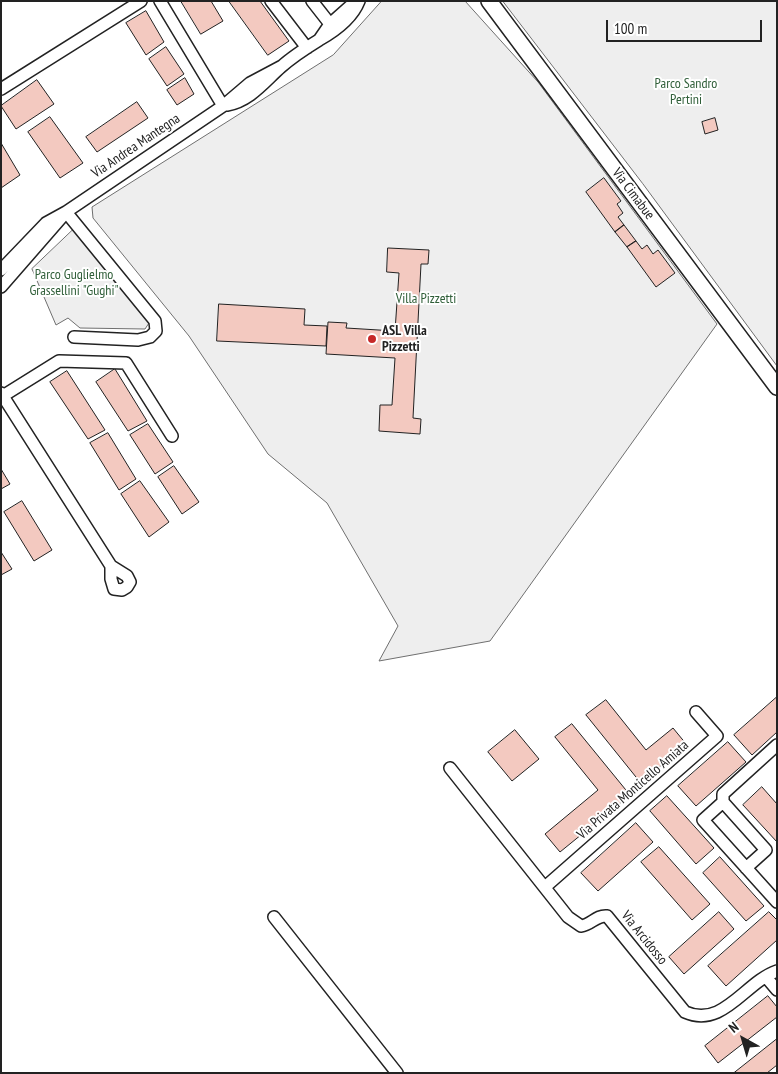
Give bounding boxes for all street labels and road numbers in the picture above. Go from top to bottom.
street label: Via Andrea Mantegna [89,110,183,182]
street label: Via Cimabue [608,165,658,223]
street label: Via Privata Monticello Amiata [574,737,692,843]
street label: Via Arcidosso [617,908,671,968]

